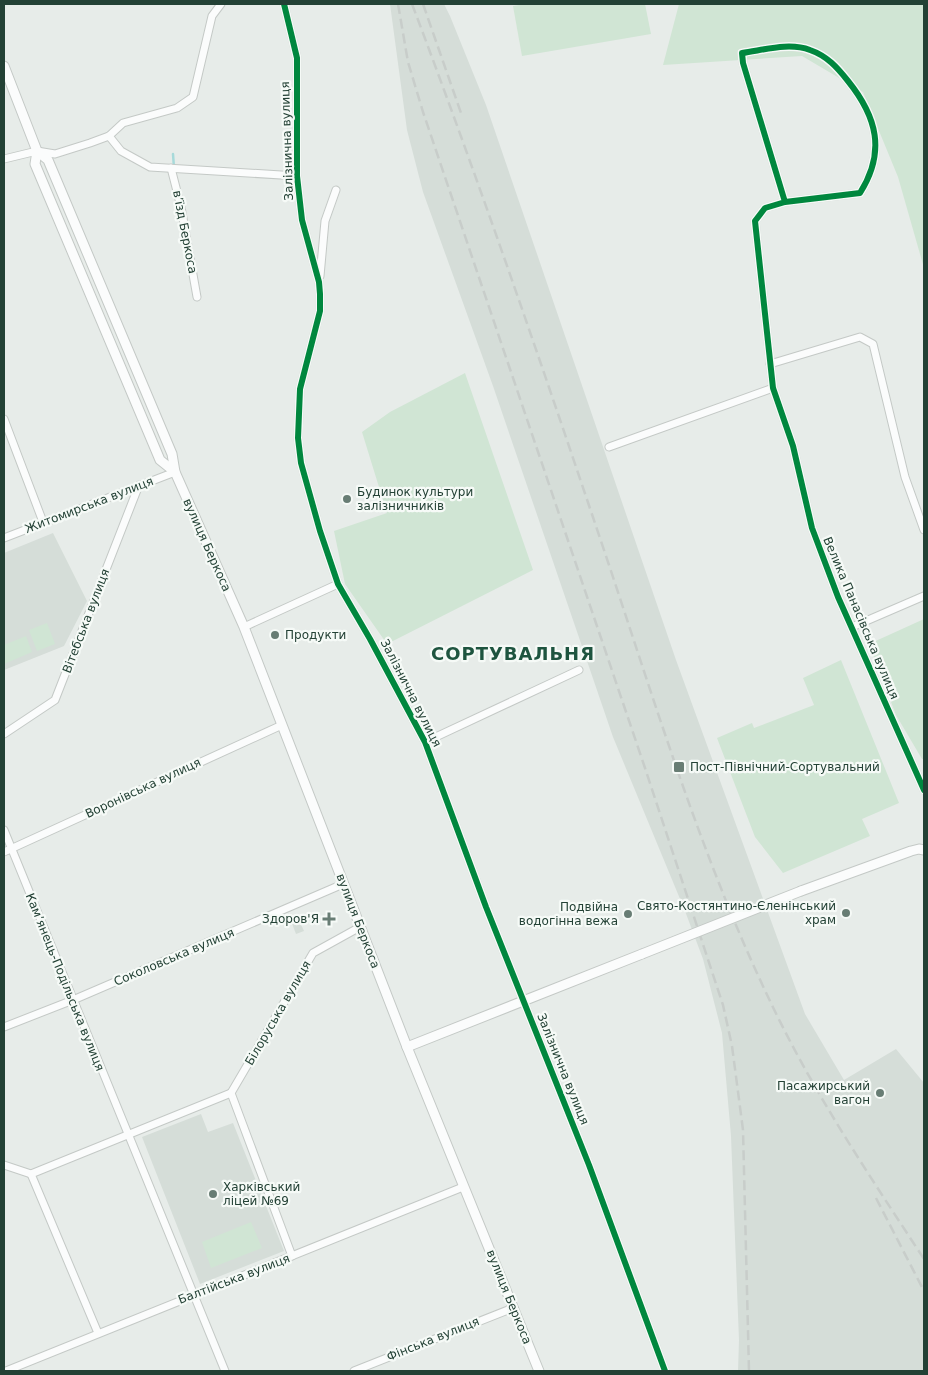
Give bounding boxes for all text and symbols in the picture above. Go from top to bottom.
street label: Залізнична вулиця [278,81,296,201]
street label: в’їзд Беркоса [170,189,200,275]
street label: Житомирська вулиця [23,474,155,536]
place label: Будинок культури залізничників [357,485,473,513]
marker: Будинок культури залізничників [341,493,353,505]
street label: вулиця Беркоса [180,496,234,594]
street label: Велика Панасівська вулиця [820,535,902,701]
street label: Вітебська вулиця [60,567,112,675]
place label: Продукти [285,628,346,642]
marker: Продукти [269,629,281,641]
street label: Залізнична вулиця [378,637,444,749]
district label: СОРТУВАЛЬНЯ [431,643,595,664]
street label: Воронівська вулиця [83,755,203,821]
marker: Пост-Північний-Сортувальний [672,760,686,774]
place label: Пост-Північний-Сортувальний [690,760,880,774]
street label: вулиця Беркоса [333,872,383,970]
street label: Кам’янець-Подільська вулиця [23,891,107,1073]
place label: Свято-Костянтино-Єленінський храм [637,899,836,927]
place label: Подвійна водогінна вежа [519,900,618,928]
marker: Свято-Костянтино-Єленінський храм [840,907,852,919]
marker: Подвійна водогінна вежа [622,908,634,920]
place label: Здоров'Я [262,912,319,926]
marker: Здоров'Я [323,913,335,925]
street label: Соколовська вулиця [112,925,236,989]
street label: Білоруська вулиця [242,958,314,1068]
street label: Залізнична вулиця [534,1011,592,1127]
place label: Пасажирський вагон [777,1079,870,1107]
marker: Пасажирський вагон [874,1087,886,1099]
place label: Харківський ліцей №69 [223,1180,300,1208]
marker: Харківський ліцей №69 [207,1188,219,1200]
street label: вулиця Беркоса [484,1248,534,1346]
street label: Балтійська вулиця [176,1251,292,1307]
street label: Фінська вулиця [385,1314,481,1364]

